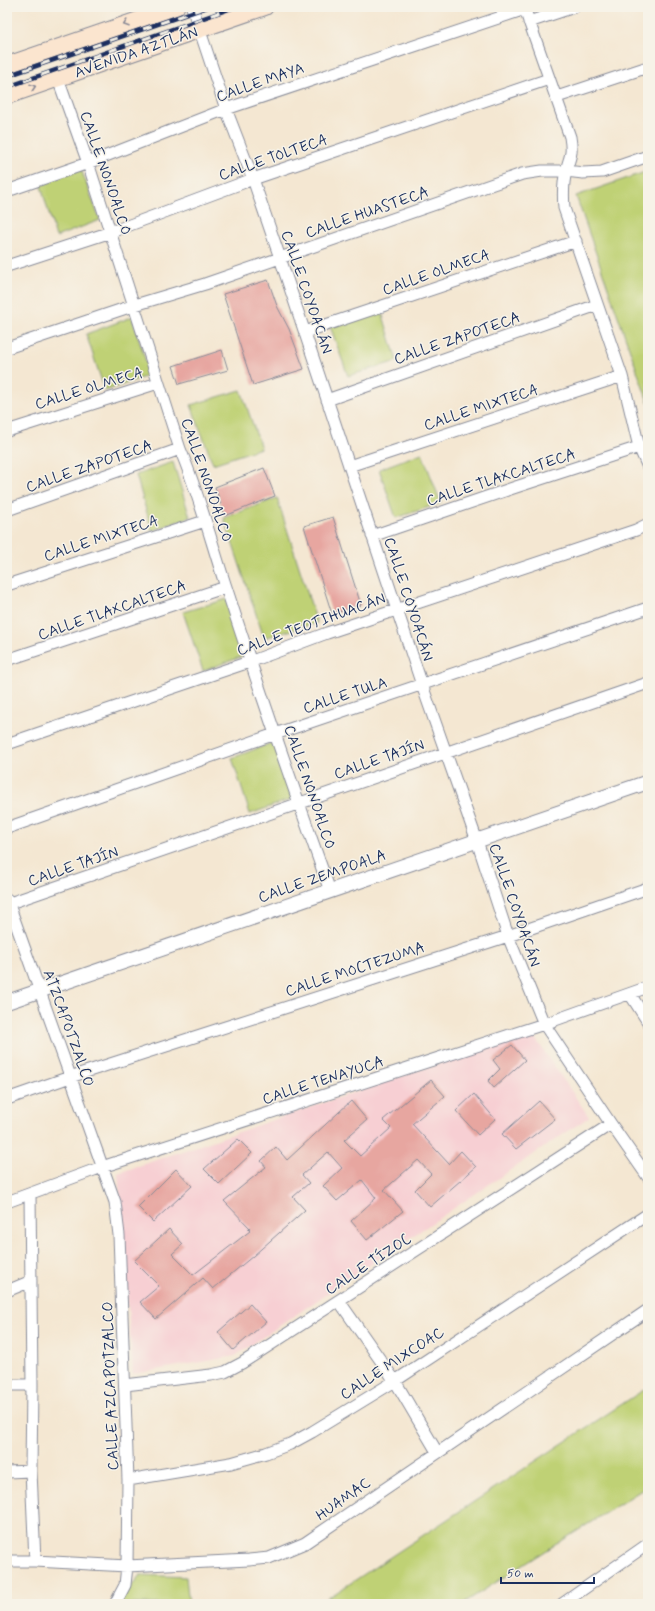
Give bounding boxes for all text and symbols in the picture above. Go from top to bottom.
one-way arrow [123,20,130,28]
street label: AVENIDA AZTLÁN [72,21,201,83]
street label: CALLE MAYA [214,59,307,107]
one-way arrow [29,84,36,92]
street label: CALLE NONOALCO [74,109,136,238]
street label: CALLE TOLTECA [216,130,331,186]
street label: CALLE HUASTECA [303,182,432,243]
street label: CALLE COYOACÁN [276,228,337,357]
street label: CALLE OLMECA [380,245,493,301]
street label: CALLE ZAPOTECA [391,308,523,370]
street label: CALLE OLMECA [33,363,146,415]
street label: CALLE MIXTECA [422,380,541,436]
street label: CALLE NONOALCO [175,416,237,545]
street label: CALLE ZAPOTECA [23,436,155,498]
street label: CALLE TLAXCALTECA [424,444,578,511]
street label: CALLE MIXTECA [42,511,161,567]
street label: CALLE COYOACÁN [379,535,438,664]
street label: CALLE TLAXCALTECA [36,576,189,646]
street label: CALLE TEOTIHUACÁN [234,588,388,661]
street label: CALLE TULA [301,673,390,719]
street label: CALLE NONOALCO [278,723,340,852]
street label: CALLE TAJÍN [331,734,427,785]
street label: CALLE TAJÍN [25,841,121,892]
street label: CALLE COYOACÁN [484,841,545,970]
street label: CALLE ZEMPOALA [256,846,389,908]
street label: CALLE MOCTEZUMA [283,938,428,1002]
street label: ATZCAPOTZALCO [38,967,98,1090]
street label: CALLE TENAYUCA [260,1052,387,1110]
street label: CALLE TÍZOC [321,1229,416,1300]
street label: CALLE AZCAPOTZALCO [98,1301,124,1471]
street label: CALLE MIXCOAC [337,1323,449,1405]
street label: HUAMAC [312,1474,375,1526]
scale bar [501,1559,594,1585]
text: 50 m [507,1566,534,1582]

